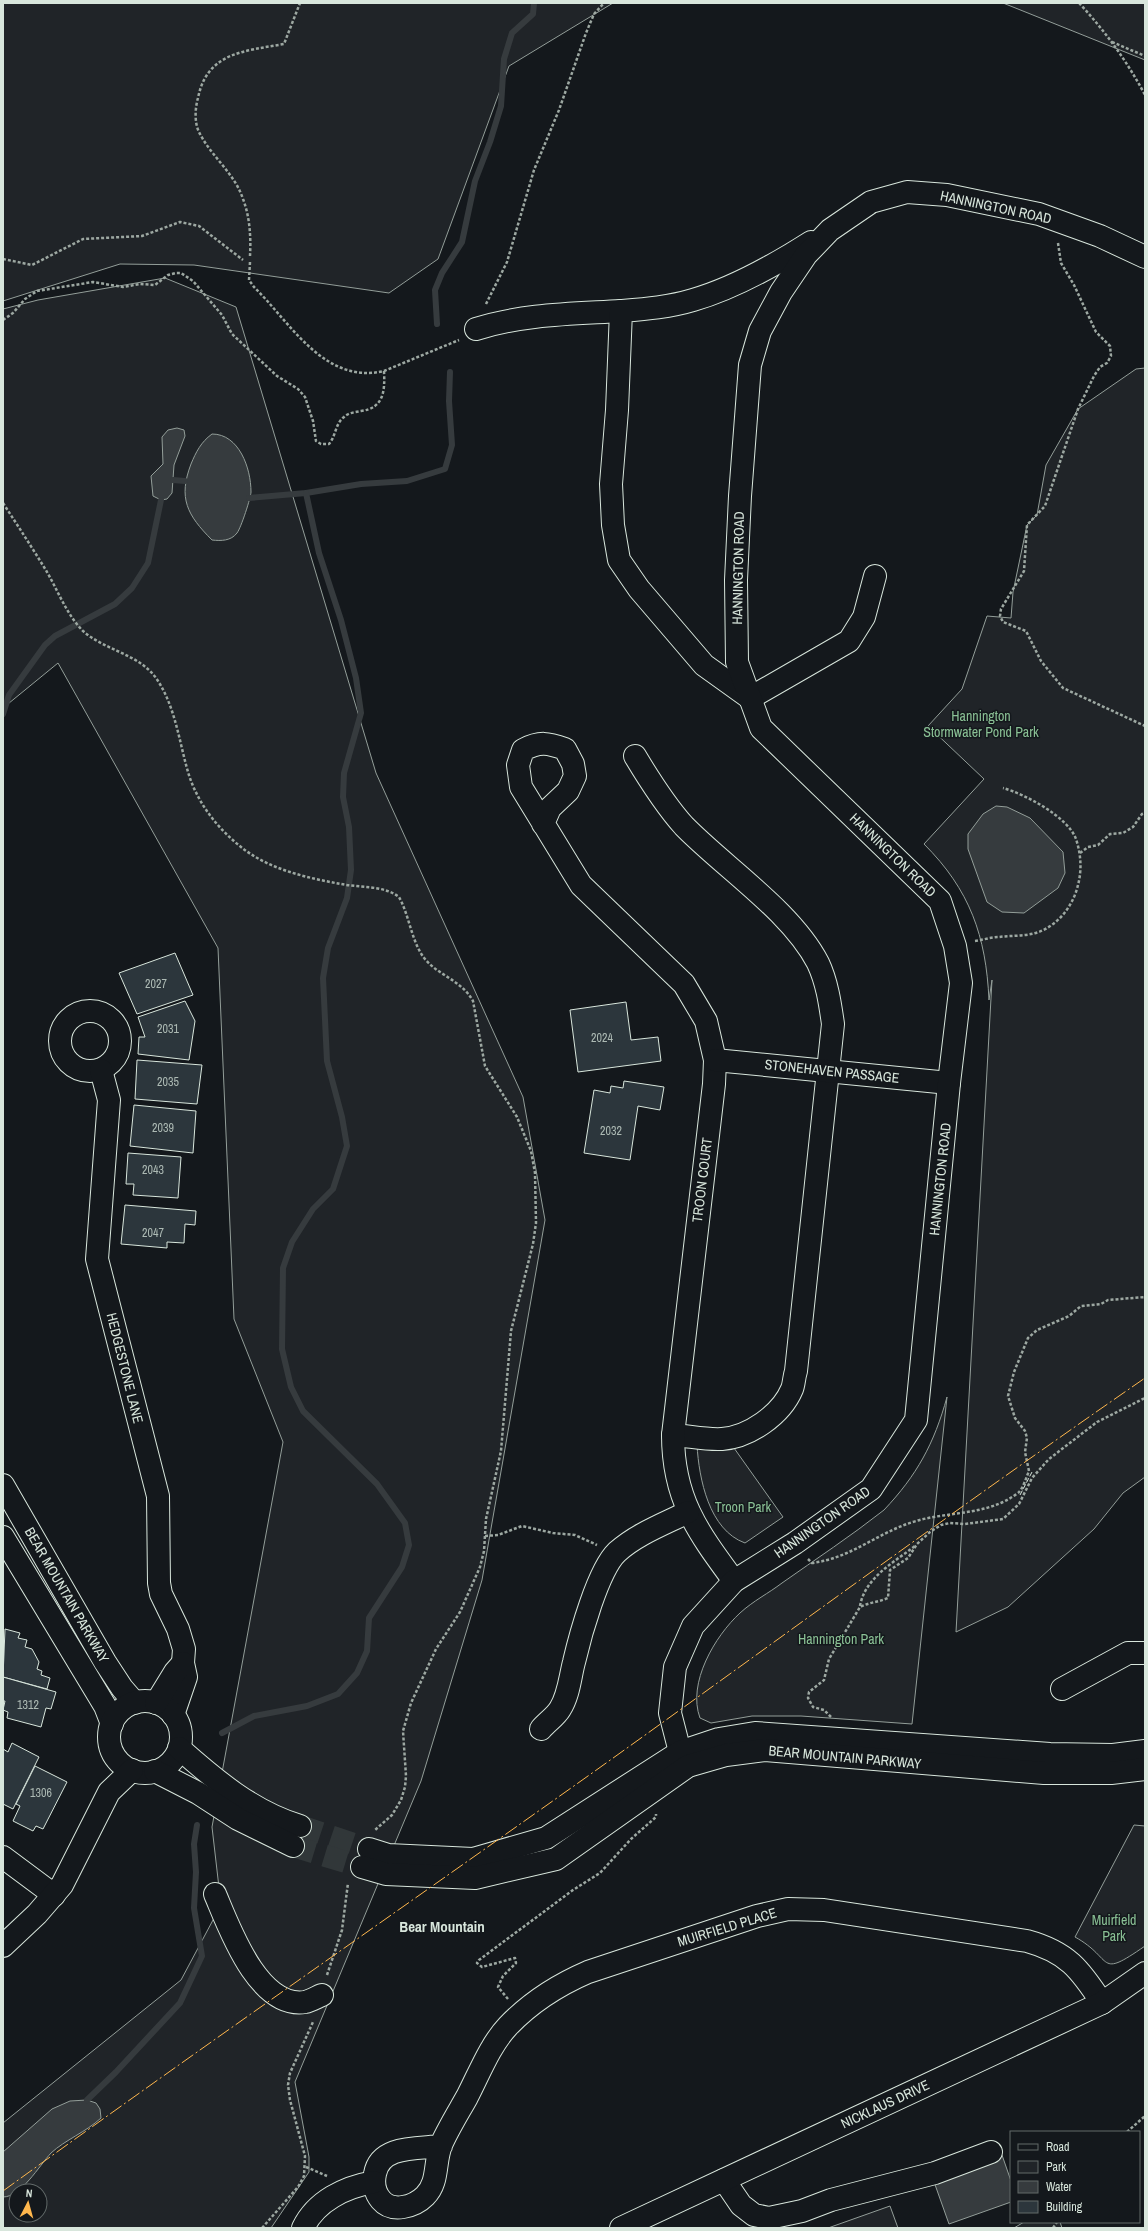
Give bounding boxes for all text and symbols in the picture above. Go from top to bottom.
street label: HANNINGTON ROAD [939,186,1053,228]
street label: HANNINGTON ROAD [728,511,748,625]
park label: Hannington Stormwater Pond Park [923,707,1039,741]
street label: HANNINGTON ROAD [846,809,940,901]
house number: 2027 [145,976,167,992]
house number: 2031 [157,1021,179,1037]
house number: 2024 [591,1030,613,1046]
street label: STONEHAVEN PASSAGE [764,1055,900,1087]
house number: 2035 [157,1074,179,1090]
house number: 2039 [152,1120,174,1136]
street label: HANNINGTON ROAD [925,1122,955,1236]
house number: 2032 [600,1123,622,1139]
street label: TROON COURT [688,1137,716,1223]
house number: 2043 [142,1162,164,1178]
house number: 2047 [142,1225,164,1241]
street label: HEDGESTONE LANE [103,1311,147,1425]
street label: HANNINGTON ROAD [770,1482,874,1562]
park label: Troon Park [715,1498,771,1516]
street label: BEAR MOUNTAIN PARKWAY [21,1524,113,1666]
park label: Hannington Park [798,1630,884,1648]
house number: 1312 [17,1697,39,1713]
street label: BEAR MOUNTAIN PARKWAY [768,1741,923,1773]
house number: 1306 [30,1785,52,1801]
street label: MUIRFIELD PLACE [675,1903,779,1951]
park label: Muirfield Park [1092,1911,1136,1945]
district label: Bear Mountain [399,1916,485,1937]
street label: NICKLAUS DRIVE [838,2076,932,2132]
legend [1010,2131,1140,2223]
text: Road [1046,2139,1070,2155]
text: Park [1046,2159,1066,2175]
text: Water [1046,2179,1073,2195]
north arrow [8,2183,48,2223]
text: N [25,2186,33,2200]
text: Building [1046,2199,1083,2215]

